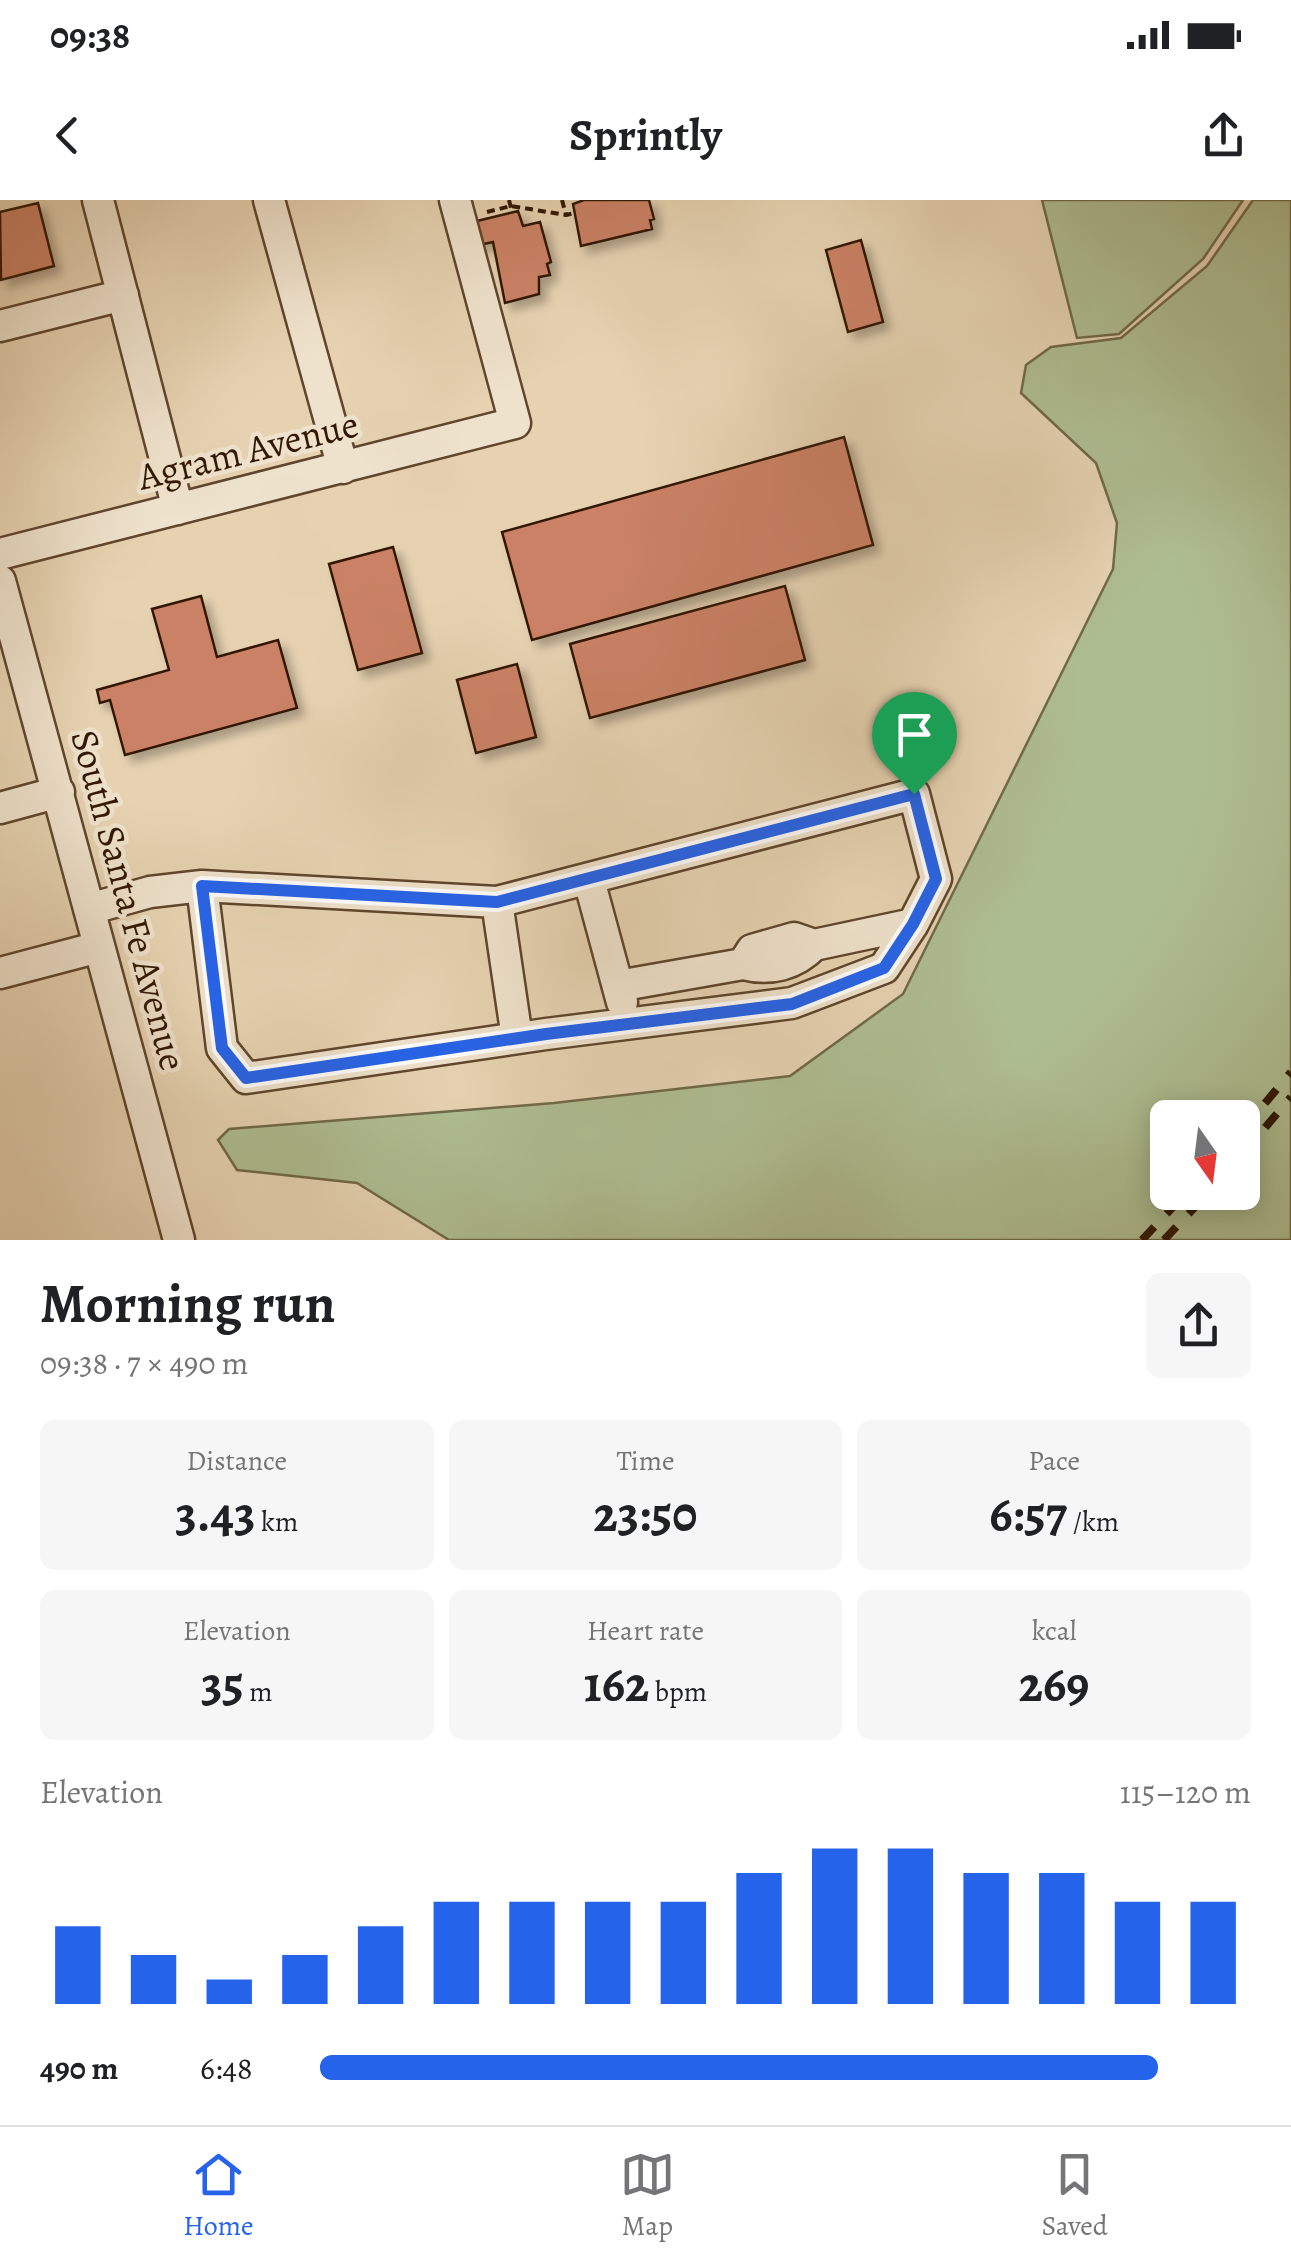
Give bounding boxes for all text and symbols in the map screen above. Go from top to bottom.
text: 09:38 [50,9,130,61]
text: Sprintly [569,104,722,166]
icon: back [40,108,95,163]
icon: share [1196,108,1251,163]
street label: Agram Avenue [131,398,364,503]
pin [872,692,957,795]
icon: arrive [887,707,942,762]
street label: South Santa Fe Avenue [59,724,199,1076]
north arrow [1150,1100,1260,1210]
map controls [1150,1100,1260,1210]
text: Morning run [40,1266,335,1341]
button: share [1146,1273,1251,1378]
text: 09:38 · 7 × 490 m [40,1341,248,1385]
text: Distance [187,1442,287,1480]
text: Time [616,1442,675,1480]
text: Pace [1028,1442,1080,1480]
text: 3.43 [175,1480,256,1548]
text: 23:50 [593,1480,698,1548]
text: 6:57 [989,1480,1067,1548]
text: km [256,1503,298,1541]
text: /km [1067,1503,1119,1541]
text: Elevation [183,1612,291,1650]
text: Heart rate [587,1612,704,1650]
text: kcal [1032,1612,1077,1650]
text: 35 [201,1650,244,1718]
text: 162 [584,1650,649,1718]
text: 269 [1019,1650,1089,1718]
text: m [244,1673,273,1711]
text: bpm [649,1673,707,1711]
text: Elevation [40,1770,163,1814]
text: 115–120 m [1120,1770,1251,1814]
text: 490 m [40,2046,118,2090]
text: 6:48 [200,2046,252,2090]
tab: Home [183,2147,254,2245]
tab: Map [620,2147,675,2245]
tab: Saved [1041,2147,1108,2245]

